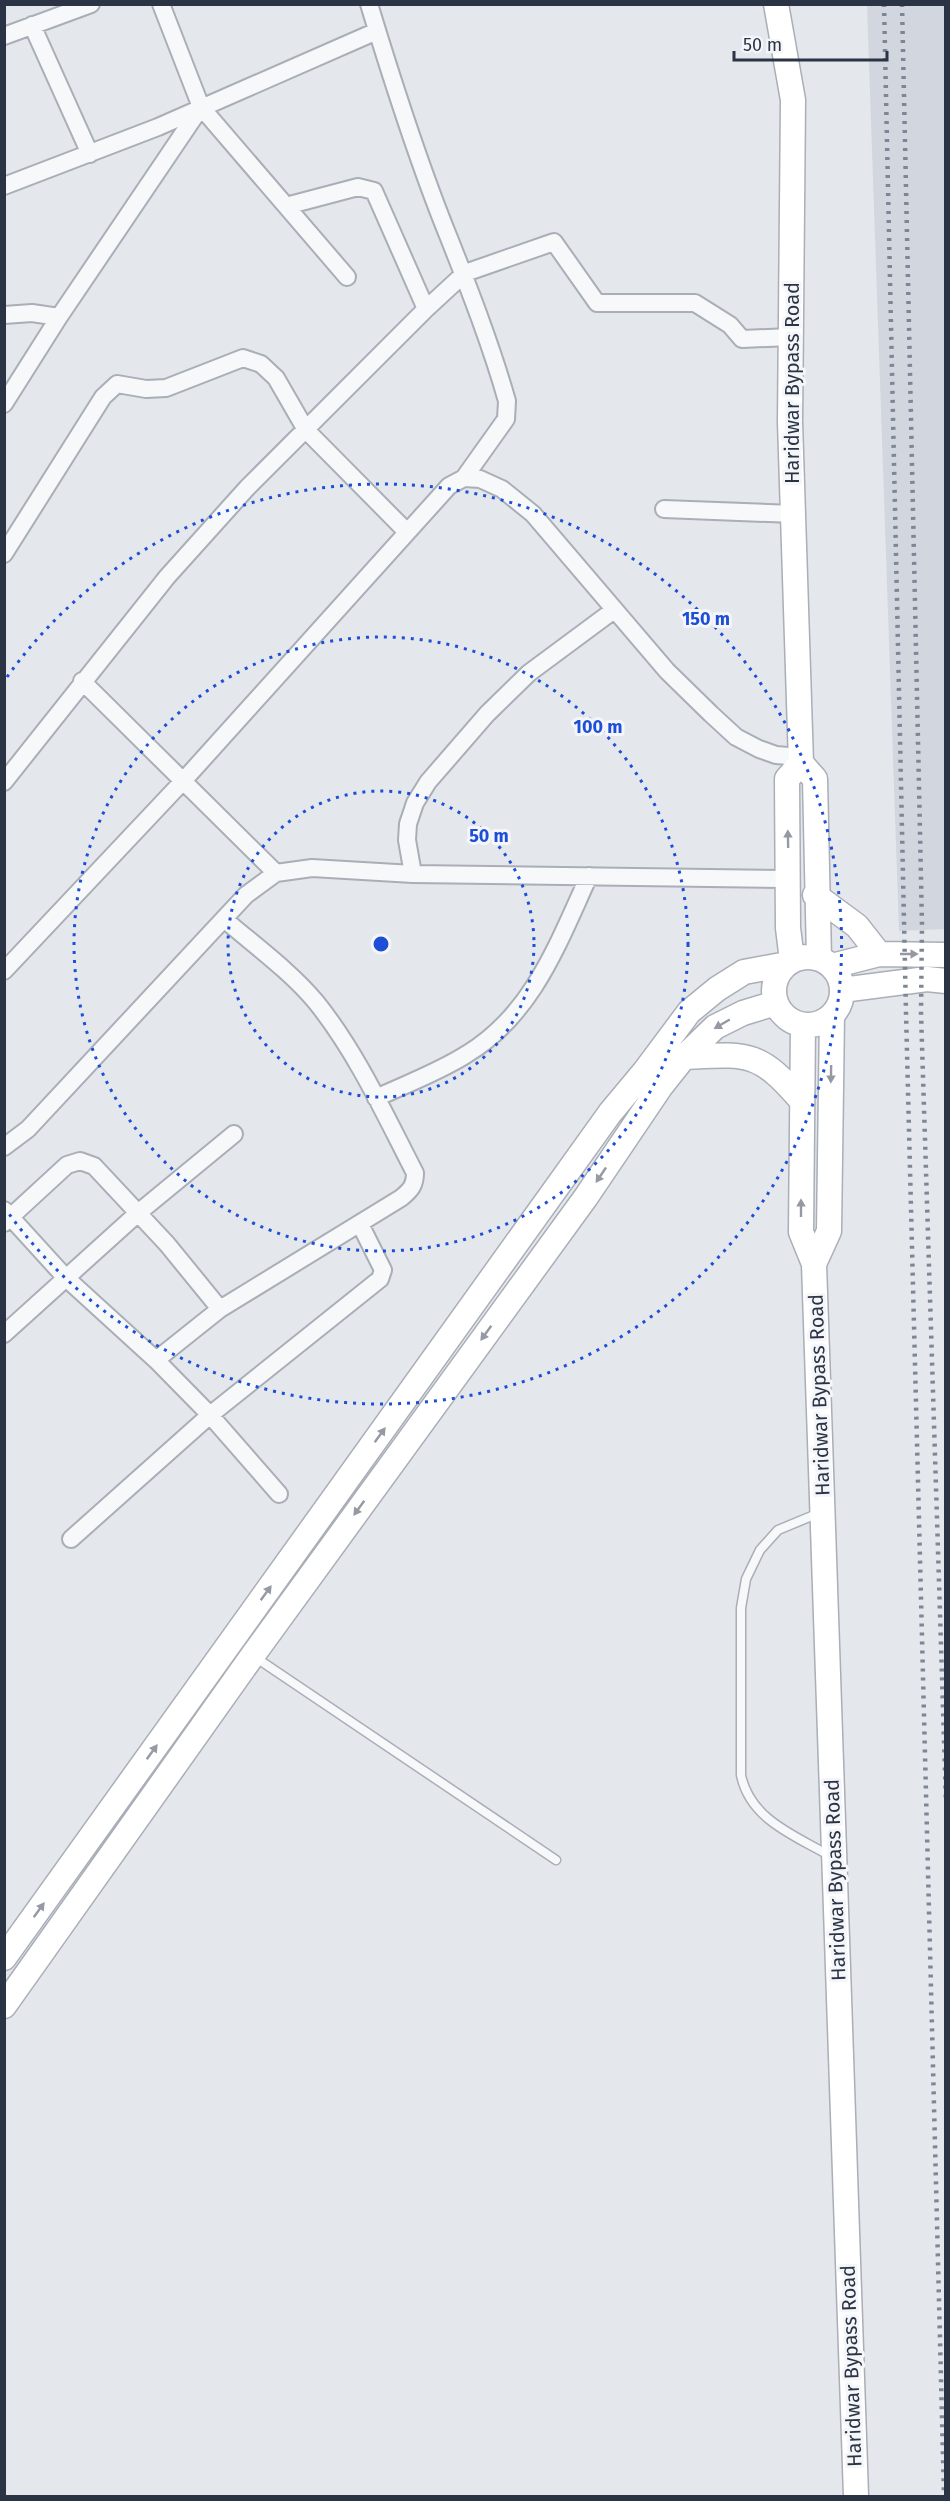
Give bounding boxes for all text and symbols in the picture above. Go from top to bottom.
scale bar [734,24,887,62]
text: 50 m [743,34,782,56]
street label: Haridwar Bypass Road [780,282,804,484]
text: 150 m [682,608,730,630]
text: 100 m [574,716,622,738]
text: 50 m [469,825,509,847]
one-way arrow [783,830,792,849]
centre of rings [371,934,391,954]
one-way arrow [899,949,918,959]
one-way arrow [714,1019,730,1030]
one-way arrow [826,1064,836,1083]
one-way arrow [596,1167,607,1183]
one-way arrow [796,1199,806,1218]
street label: Haridwar Bypass Road [803,1294,835,1496]
one-way arrow [480,1324,492,1340]
one-way arrow [374,1427,385,1443]
one-way arrow [354,1500,366,1515]
one-way arrow [260,1586,272,1602]
one-way arrow [146,1744,158,1759]
street label: Haridwar Bypass Road [819,1779,851,1981]
one-way arrow [33,1903,45,1919]
street label: Haridwar Bypass Road [835,2265,867,2467]

